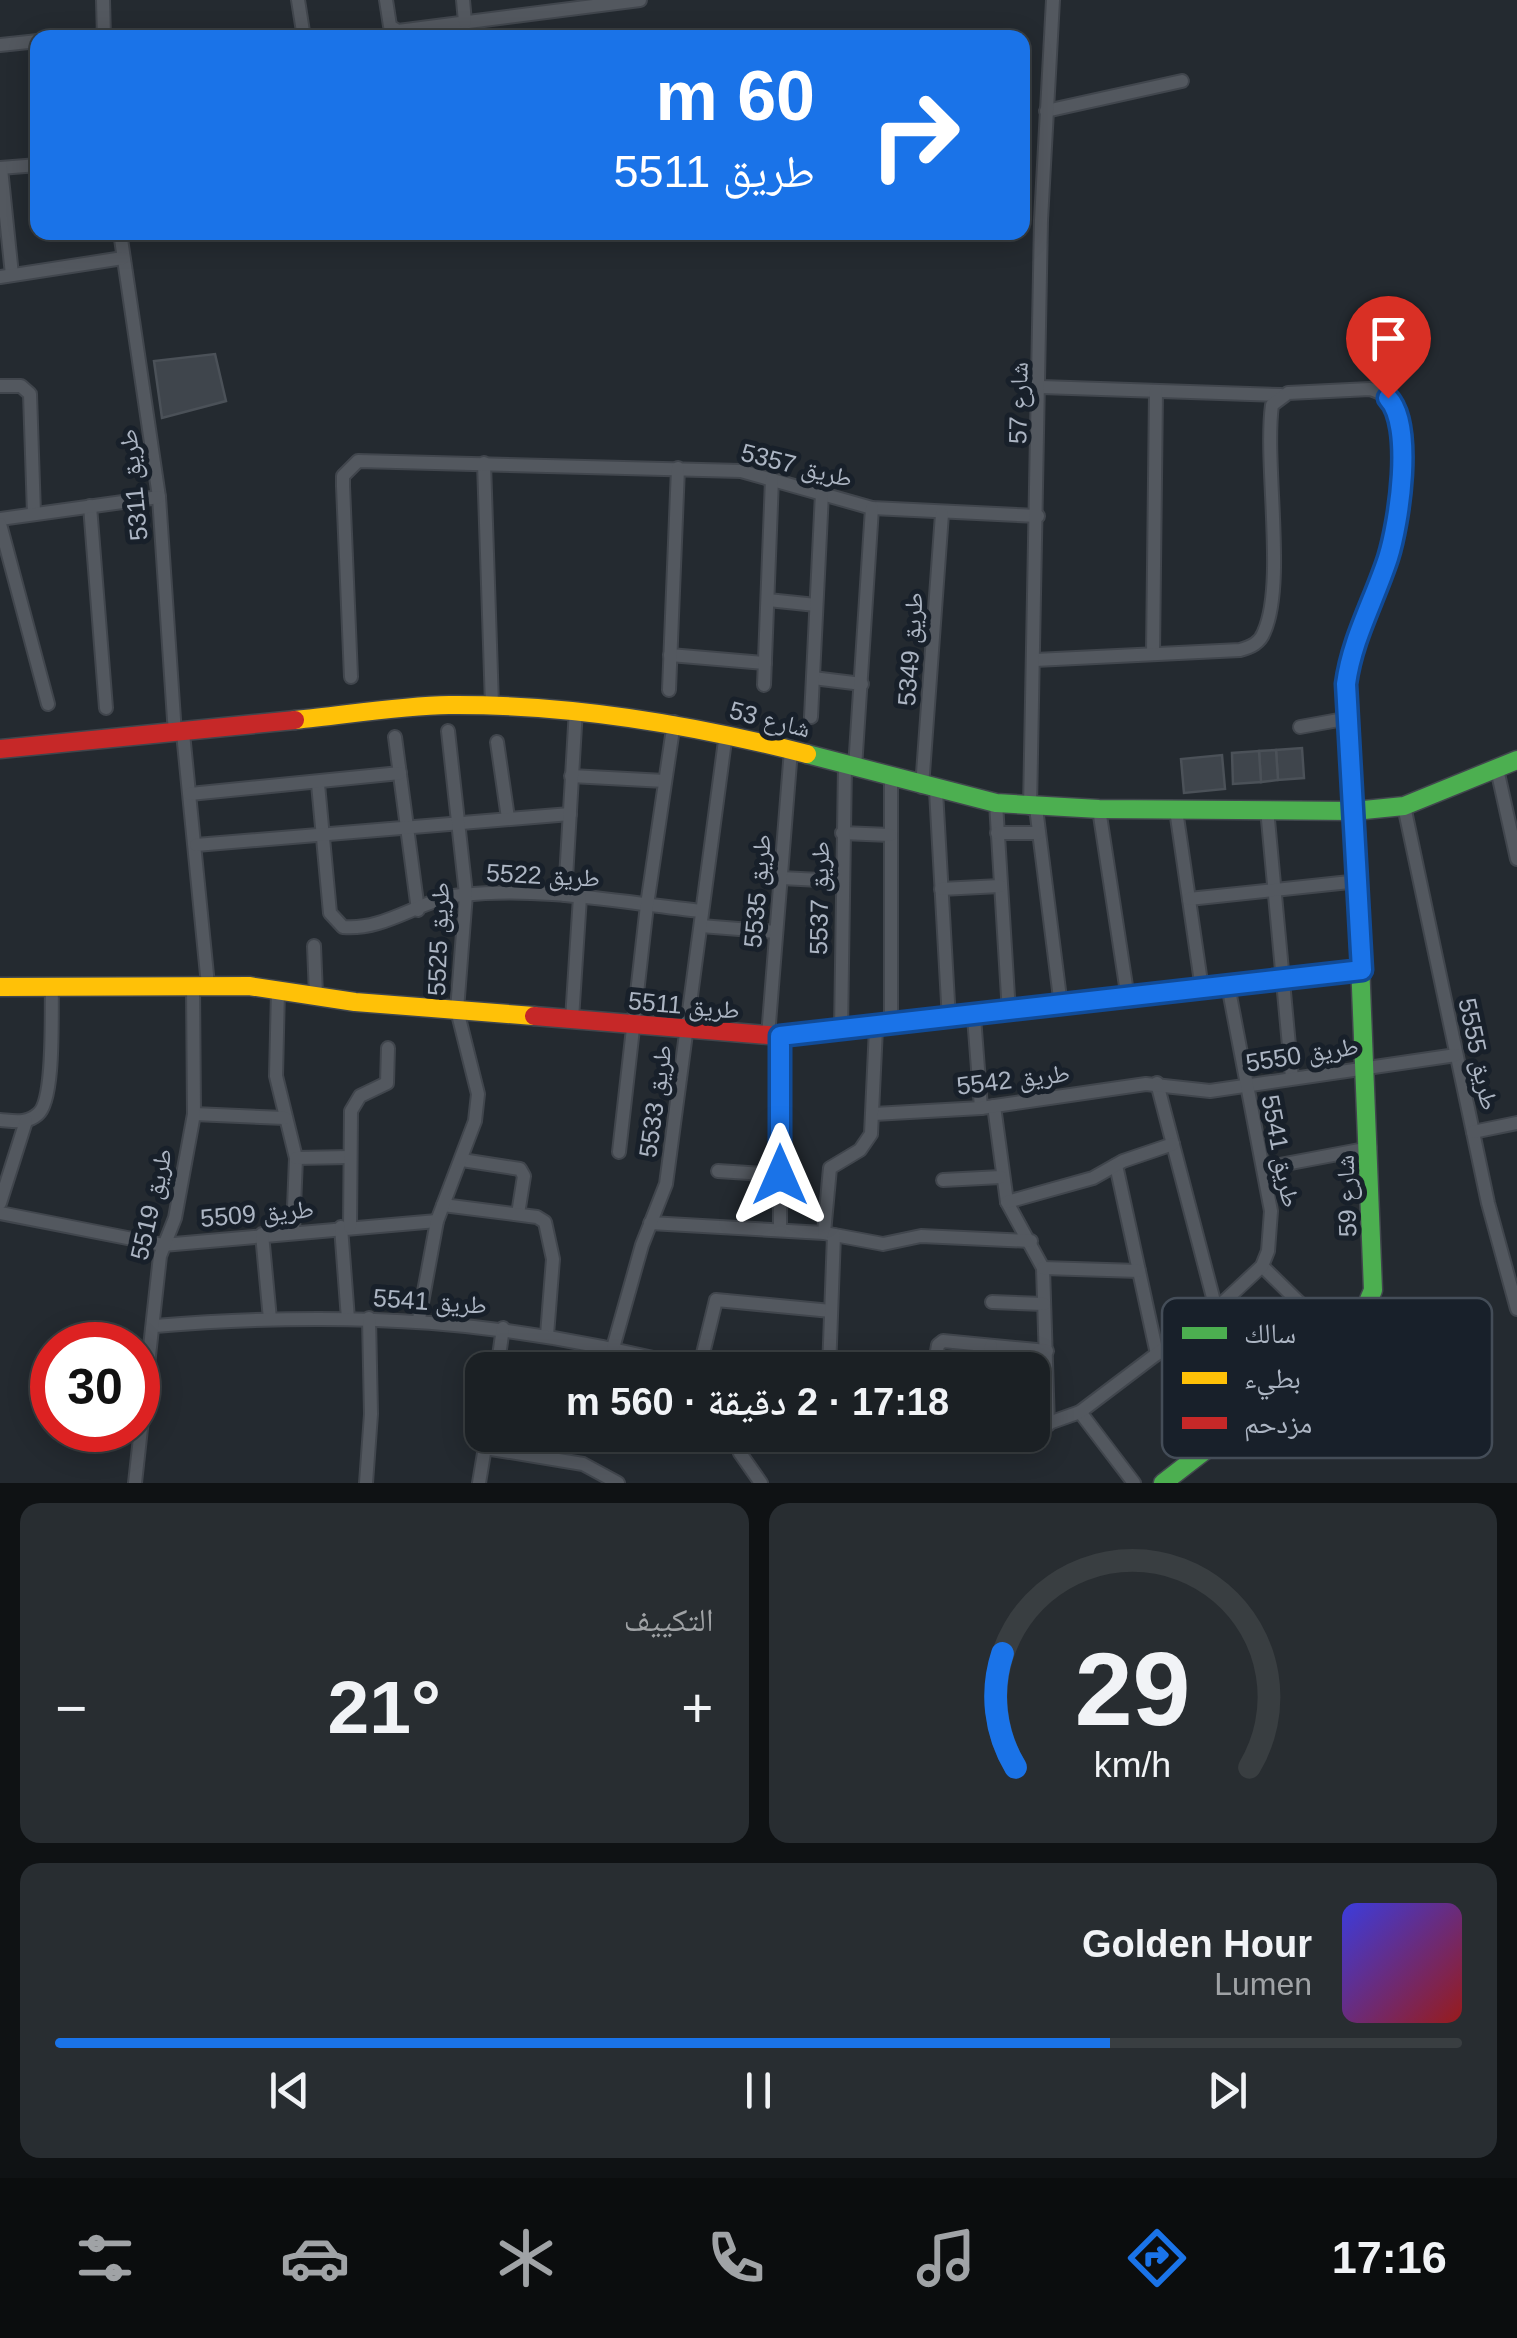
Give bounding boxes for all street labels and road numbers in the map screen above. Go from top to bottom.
street label: شارع 57 [1003,362,1035,444]
street label: طريق 5311 [113,428,155,542]
street label: طريق 5357 [738,438,856,494]
street label: طريق 5349 [892,591,930,707]
street label: شارع 53 [726,695,813,744]
street label: طريق 5535 [738,833,778,949]
street label: طريق 5537 [804,841,836,955]
street label: طريق 5522 [485,858,601,894]
street label: طريق 5525 [422,882,456,996]
street label: طريق 5511 [627,986,741,1026]
street label: طريق 5555 [1452,995,1505,1113]
street label: طريق 5550 [1244,1031,1361,1079]
street label: طريق 5533 [633,1043,679,1160]
street label: طريق 5542 [955,1058,1071,1102]
street label: طريق 5541 [1254,1092,1306,1210]
street label: طريق 5519 [125,1145,179,1263]
street label: شارع 59 [1331,1154,1363,1238]
street label: طريق 5509 [199,1194,315,1234]
street label: طريق 5541 [372,1283,488,1321]

